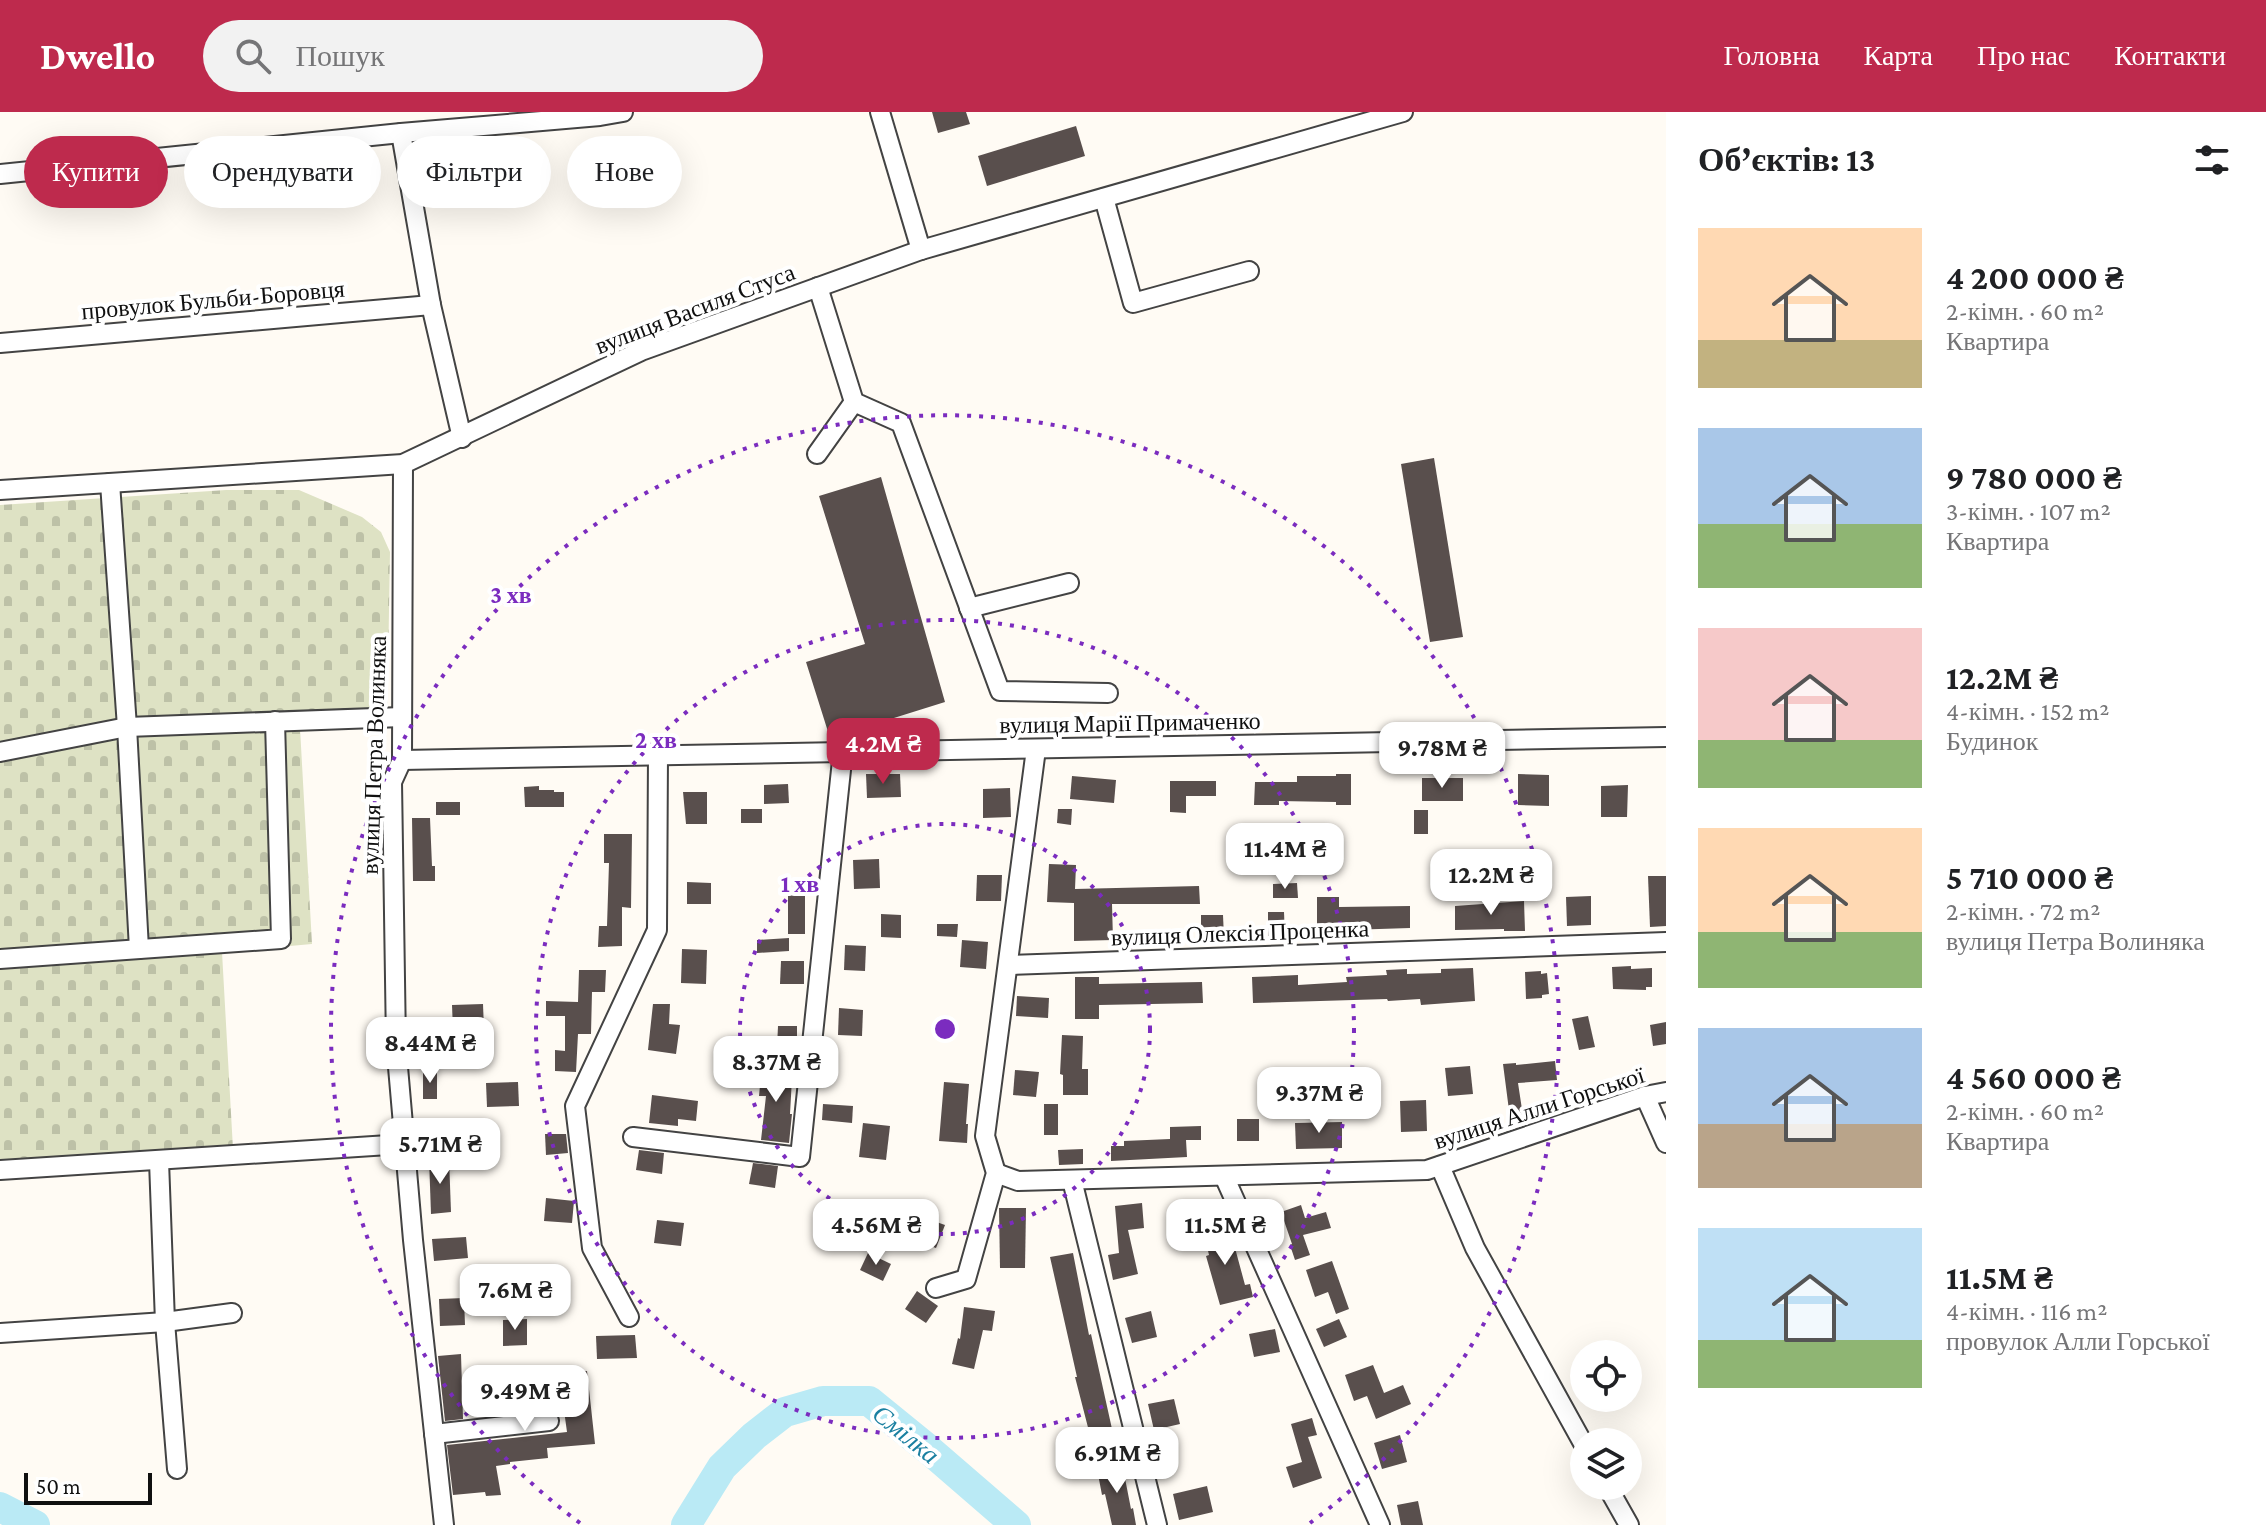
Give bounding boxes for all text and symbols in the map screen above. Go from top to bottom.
search box [203,20,763,92]
icon: search [231,34,275,78]
text: Dwello [40,35,155,77]
text: Пошук [295,39,385,72]
text: Головна [1724,40,1820,71]
text: Карта [1864,40,1933,71]
text: Про нас [1977,40,2070,71]
text: Контакти [2114,40,2226,71]
chip: Купити [24,136,168,208]
chip: Орендувати [184,136,381,208]
chip: Фільтри [397,136,551,208]
chip: Нове [567,136,682,208]
icon: filters [2190,138,2234,182]
text: Об’єктів: 13 [1698,141,1875,178]
street label: вулиця Василя Стуса [591,258,799,359]
text: 4 200 000 ₴ [1946,259,2123,296]
icon: home [1762,260,1858,356]
street label: провулок Бульби-Боровця [80,275,346,324]
text: 2-кімн. · 60 m² [1946,297,2104,326]
text: Квартира [1946,327,2049,356]
text: 9 780 000 ₴ [1946,459,2122,496]
icon: home [1762,460,1858,556]
text: 3-кімн. · 107 m² [1946,497,2111,526]
text: Квартира [1946,527,2049,556]
text: 3 хв [490,581,532,608]
street label: вулиця Петра Волиняка [356,635,391,875]
text: 12.2M ₴ [1946,659,2058,696]
icon: home [1762,660,1858,756]
text: 4-кімн. · 152 m² [1946,697,2110,726]
street label: вулиця Марії Примаченко [999,707,1261,738]
pin: 4.2M ₴ [818,718,948,786]
pin: 9.78M ₴ [1368,722,1516,790]
text: 2 хв [635,726,677,753]
text: Будинок [1946,727,2038,756]
text: 4.2M ₴ [845,729,921,758]
text: 9.78M ₴ [1397,733,1487,762]
pin: 11.4M ₴ [1211,823,1359,891]
text: 11.4M ₴ [1244,834,1326,863]
pin: 12.2M ₴ [1417,849,1565,917]
text: 5 710 000 ₴ [1946,859,2113,896]
text: 12.2M ₴ [1448,860,1534,889]
icon: home [1762,860,1858,956]
text: 1 хв [781,870,819,897]
text: 2-кімн. · 72 m² [1946,897,2100,926]
street label: вулиця Олексія Проценка [1111,914,1370,950]
text: вулиця Петра Волиняка [1946,927,2205,956]
centre of rings [931,1015,959,1043]
pin: 8.44M ₴ [356,1017,504,1085]
text: 8.44M ₴ [384,1028,476,1057]
pin: 8.37M ₴ [702,1036,850,1104]
text: 8.37M ₴ [731,1047,821,1076]
text: 4 560 000 ₴ [1946,1059,2121,1096]
icon: home [1762,1060,1858,1156]
street label: вулиця Алли Горської [1430,1061,1648,1154]
pin: 9.37M ₴ [1245,1067,1393,1135]
text: 9.37M ₴ [1275,1078,1363,1107]
text: 2-кімн. · 60 m² [1946,1097,2104,1126]
pin: 5.71M ₴ [366,1118,514,1186]
text: Квартира [1946,1127,2049,1156]
text: 5.71M ₴ [398,1129,482,1158]
pin: 4.56M ₴ [802,1199,950,1267]
pin: 11.5M ₴ [1151,1199,1299,1267]
text: 4.56M ₴ [831,1210,921,1239]
text: 11.5M ₴ [1184,1210,1266,1239]
text: 11.5M ₴ [1946,1259,2053,1296]
icon: home [1762,1260,1858,1356]
pin: 7.6M ₴ [450,1264,580,1332]
text: 7.6M ₴ [478,1275,552,1304]
text: 4-кімн. · 116 m² [1946,1297,2107,1326]
text: провулок Алли Горської [1946,1327,2210,1356]
map controls [1570,1340,1642,1500]
button: locate [1570,1340,1642,1412]
pin: 9.49M ₴ [451,1365,599,1433]
text: 9.49M ₴ [480,1376,570,1405]
water label: Смілка [867,1399,945,1470]
pin: 6.91M ₴ [1043,1427,1191,1495]
button: layers [1570,1428,1642,1500]
text: 6.91M ₴ [1074,1438,1160,1467]
scale bar [24,1469,152,1505]
text: 50 m [36,1474,81,1499]

